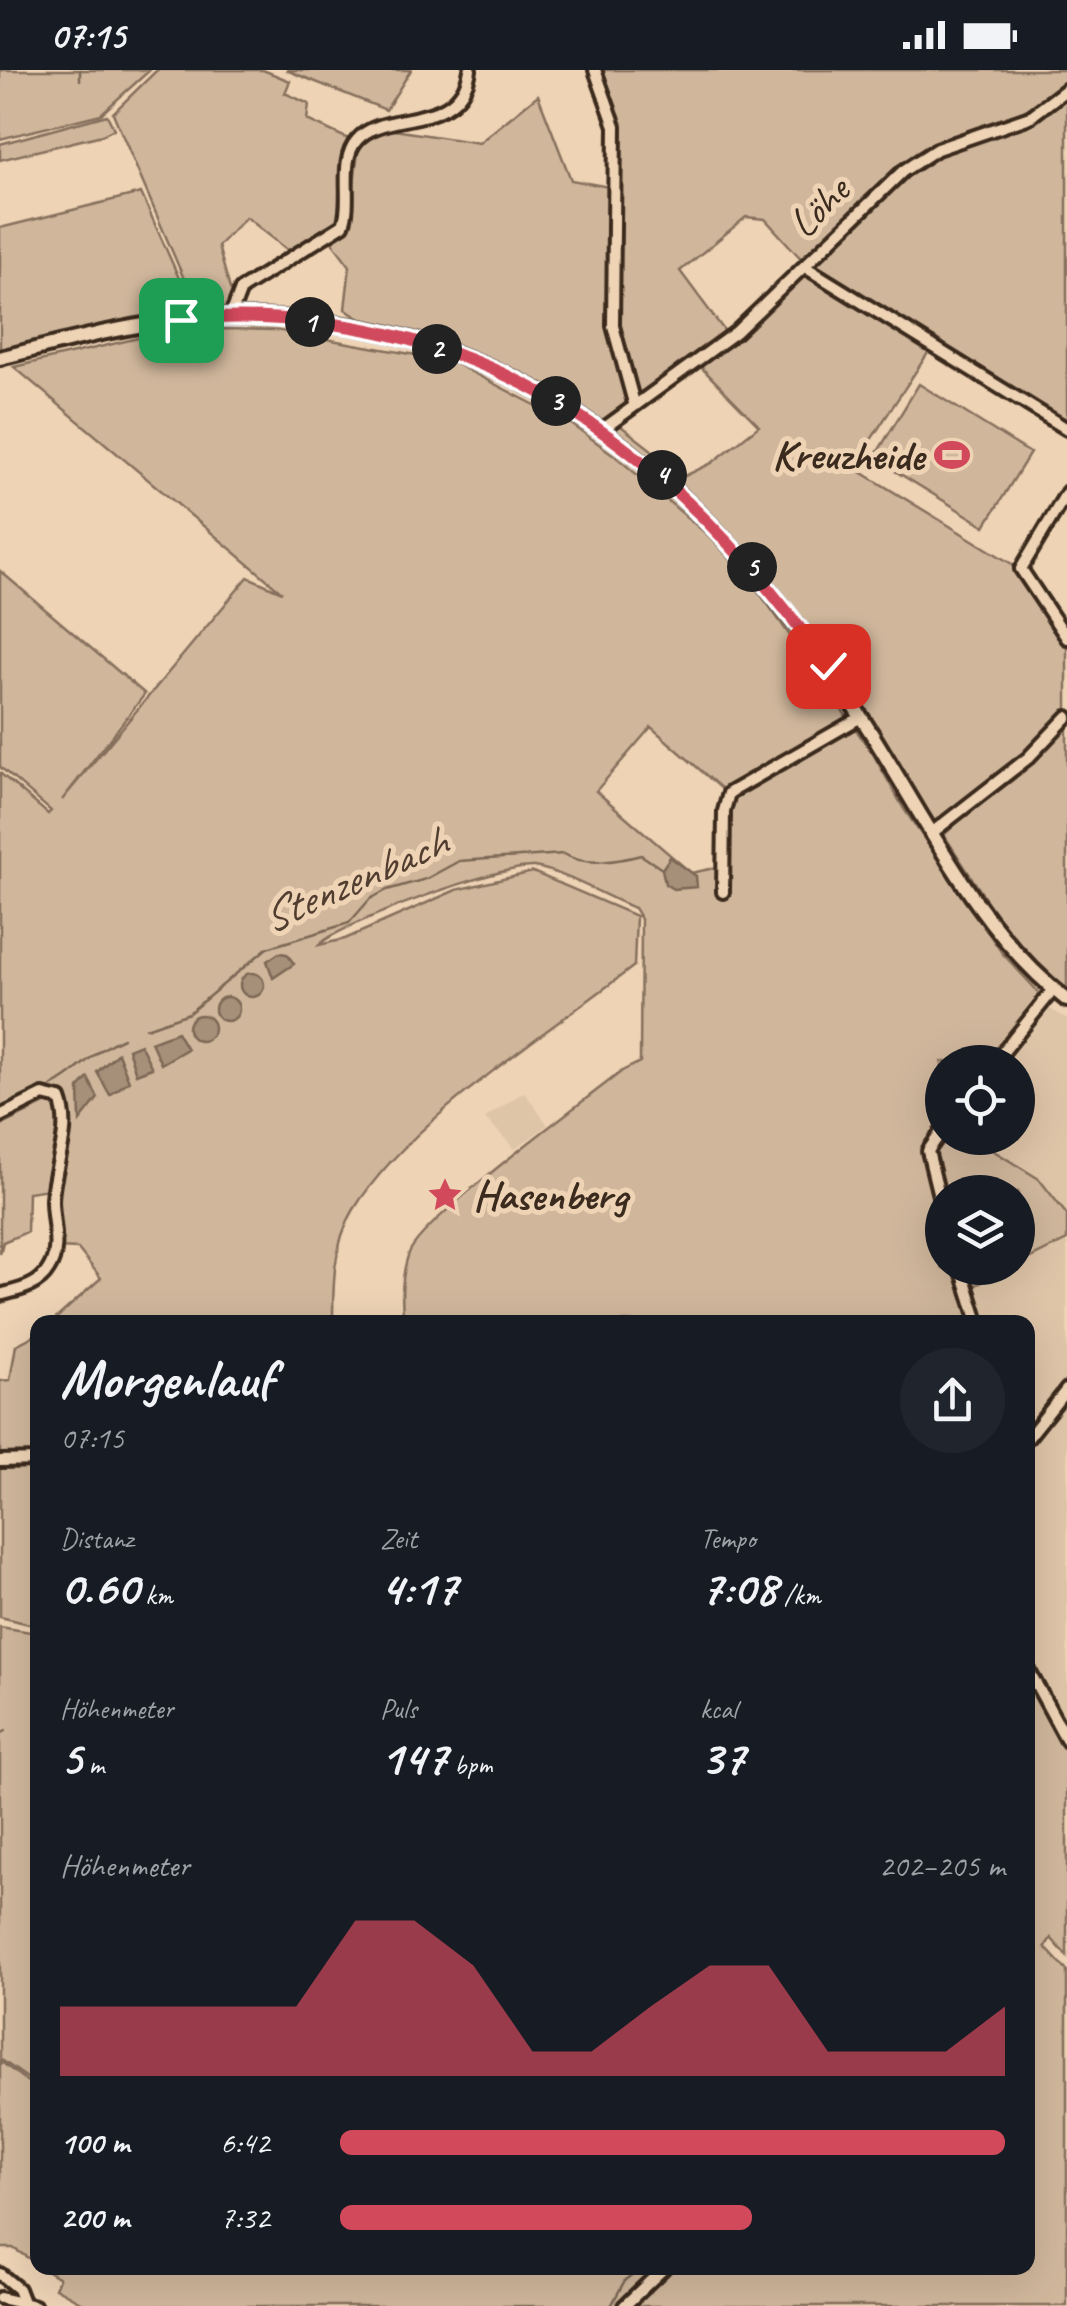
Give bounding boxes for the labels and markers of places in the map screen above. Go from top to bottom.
pin [139,278,224,363]
pin: 1 [285,297,335,347]
pin: 2 [412,324,462,374]
pin: 3 [531,376,581,426]
place label: Kreuzheide [772,429,927,482]
sports icon: Kreuzheide [933,436,971,474]
pin: 4 [637,450,687,500]
pin: 5 [727,542,777,592]
pin [786,624,871,709]
place label: Hasenberg [473,1169,631,1222]
place icon: Hasenberg [426,1176,464,1214]

